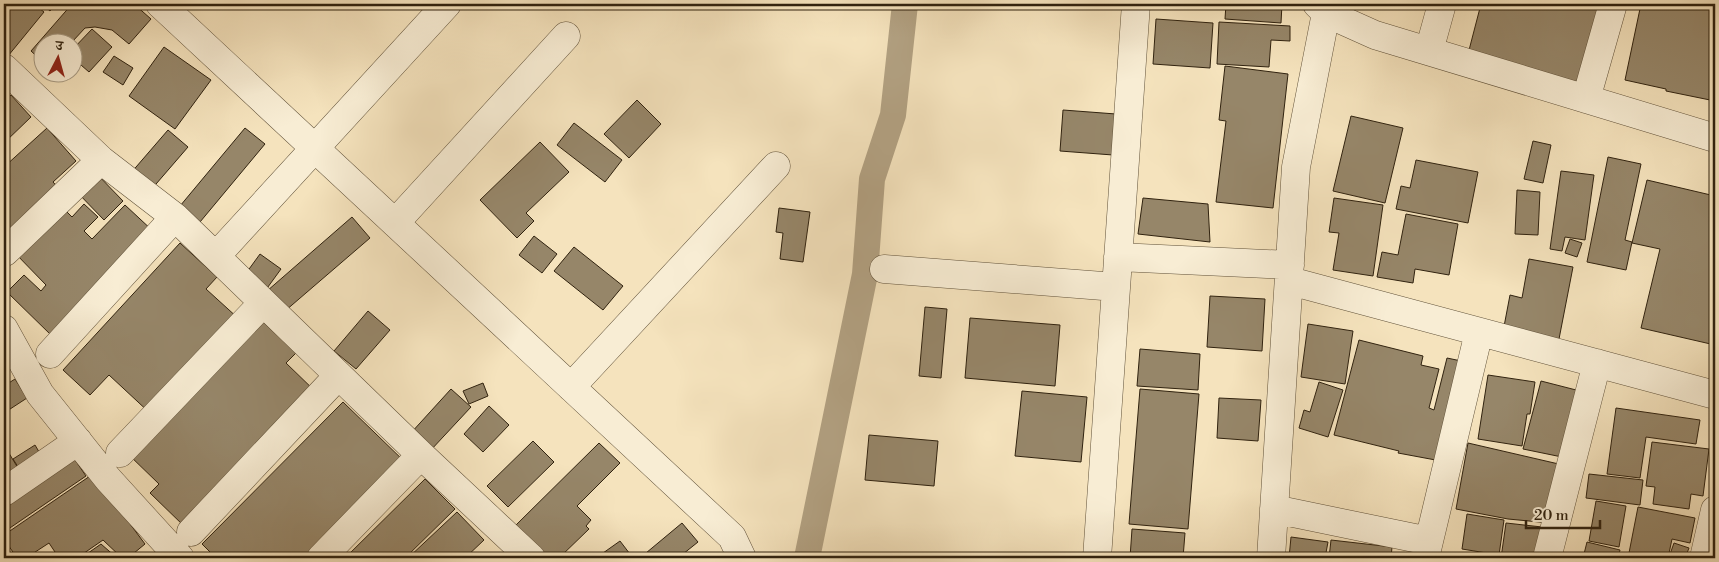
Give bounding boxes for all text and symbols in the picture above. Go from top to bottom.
north arrow [32,32,82,82]
text: उ [54,37,65,55]
scale bar [1526,497,1600,529]
text: 20 m [1534,506,1569,525]

